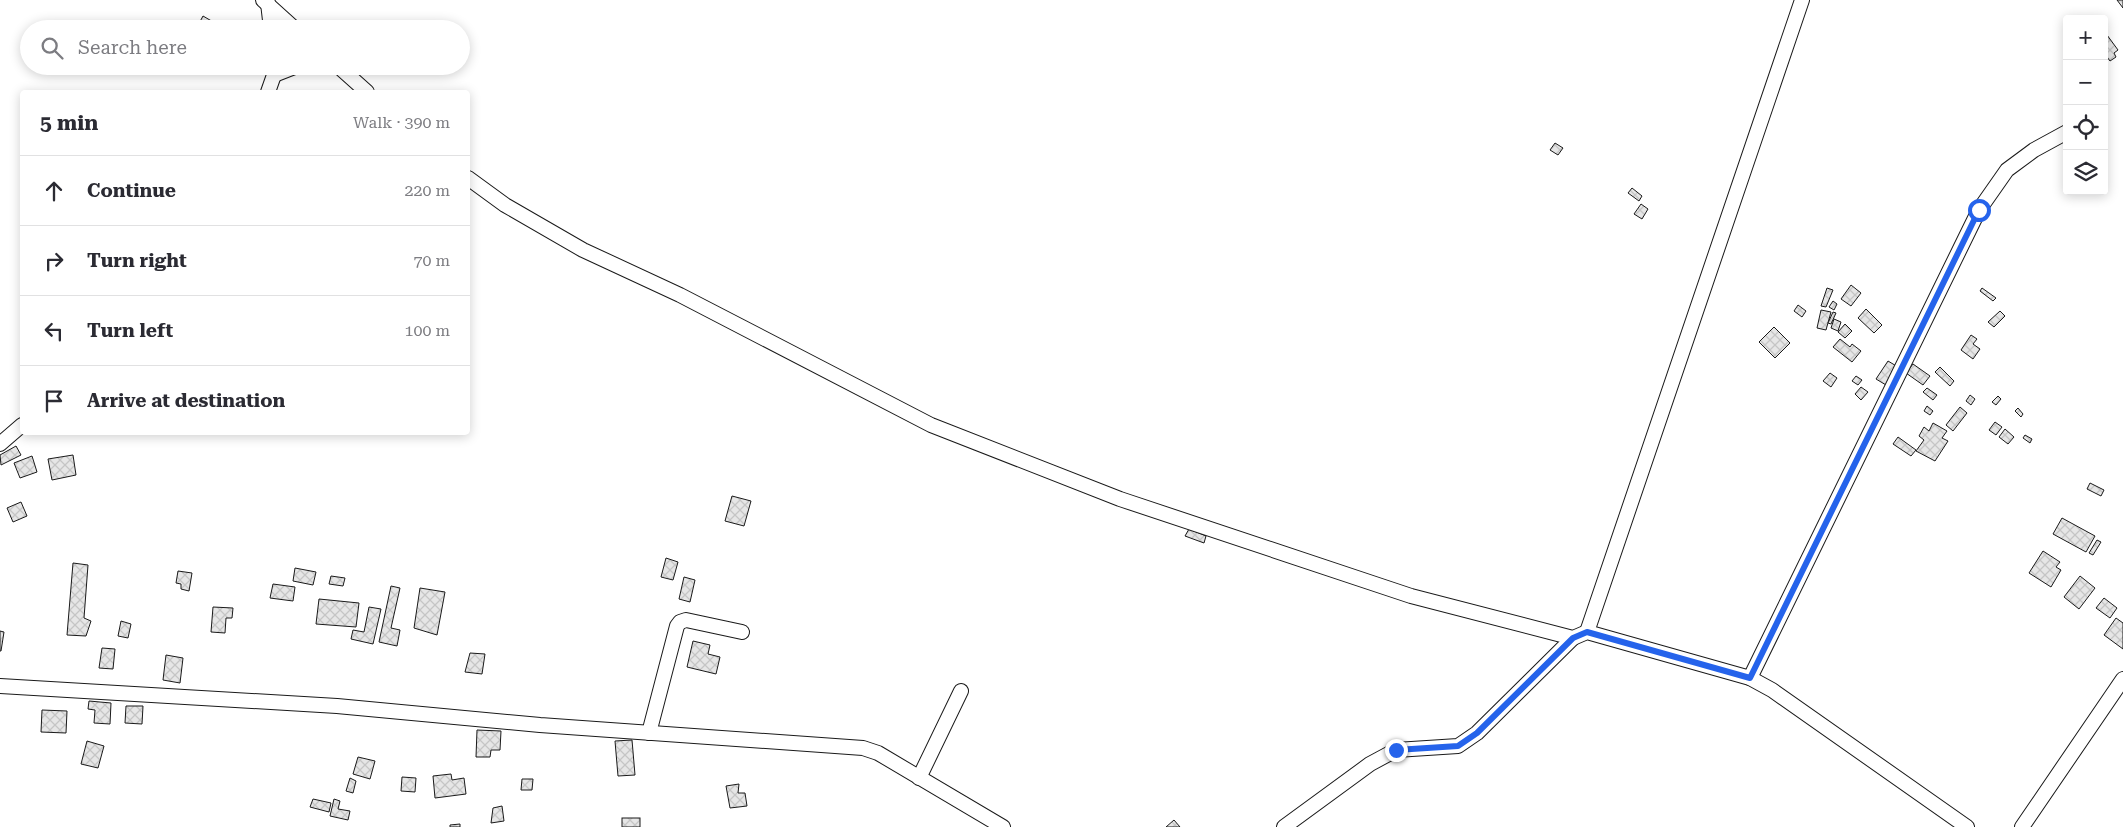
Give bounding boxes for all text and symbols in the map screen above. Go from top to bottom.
map controls [2063,15,2108,195]
button: + [2063,15,2108,60]
search box [20,20,470,75]
icon: search [38,34,66,62]
text: Search here [78,36,187,59]
button: − [2063,60,2108,105]
button: locate [2063,105,2108,150]
text: 5 min [40,111,98,135]
text: Walk · 390 m [353,113,450,132]
button: layers [2063,150,2108,195]
icon: ahead [40,177,68,205]
text: Continue [87,179,176,202]
text: 220 m [404,181,450,200]
route start [1968,199,1991,222]
icon: right [40,247,68,275]
text: Turn right [87,249,187,272]
text: 70 m [413,251,450,270]
icon: left [40,317,68,345]
text: Turn left [87,319,173,342]
text: 100 m [404,321,450,340]
icon: arrive [40,387,68,415]
text: Arrive at destination [87,389,285,412]
route end [1385,739,1408,762]

